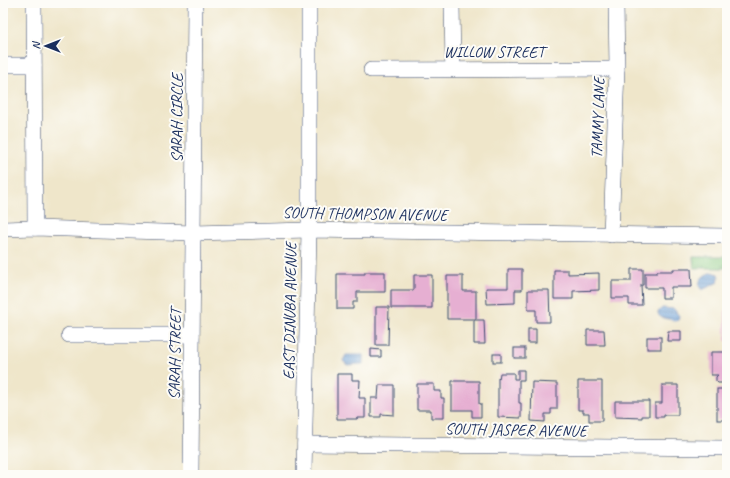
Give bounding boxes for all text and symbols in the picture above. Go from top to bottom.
north arrow [26,26,66,66]
text: N [29,40,43,49]
street label: WILLOW STREET [444,42,548,62]
street label: SARAH CIRCLE [167,71,187,163]
street label: TAMMY LANE [587,75,609,159]
street label: SOUTH THOMPSON AVENUE [282,203,450,225]
street label: EAST DINUBA AVENUE [279,240,301,380]
street label: SARAH STREET [164,304,186,400]
street label: SOUTH JASPER AVENUE [445,419,589,441]

